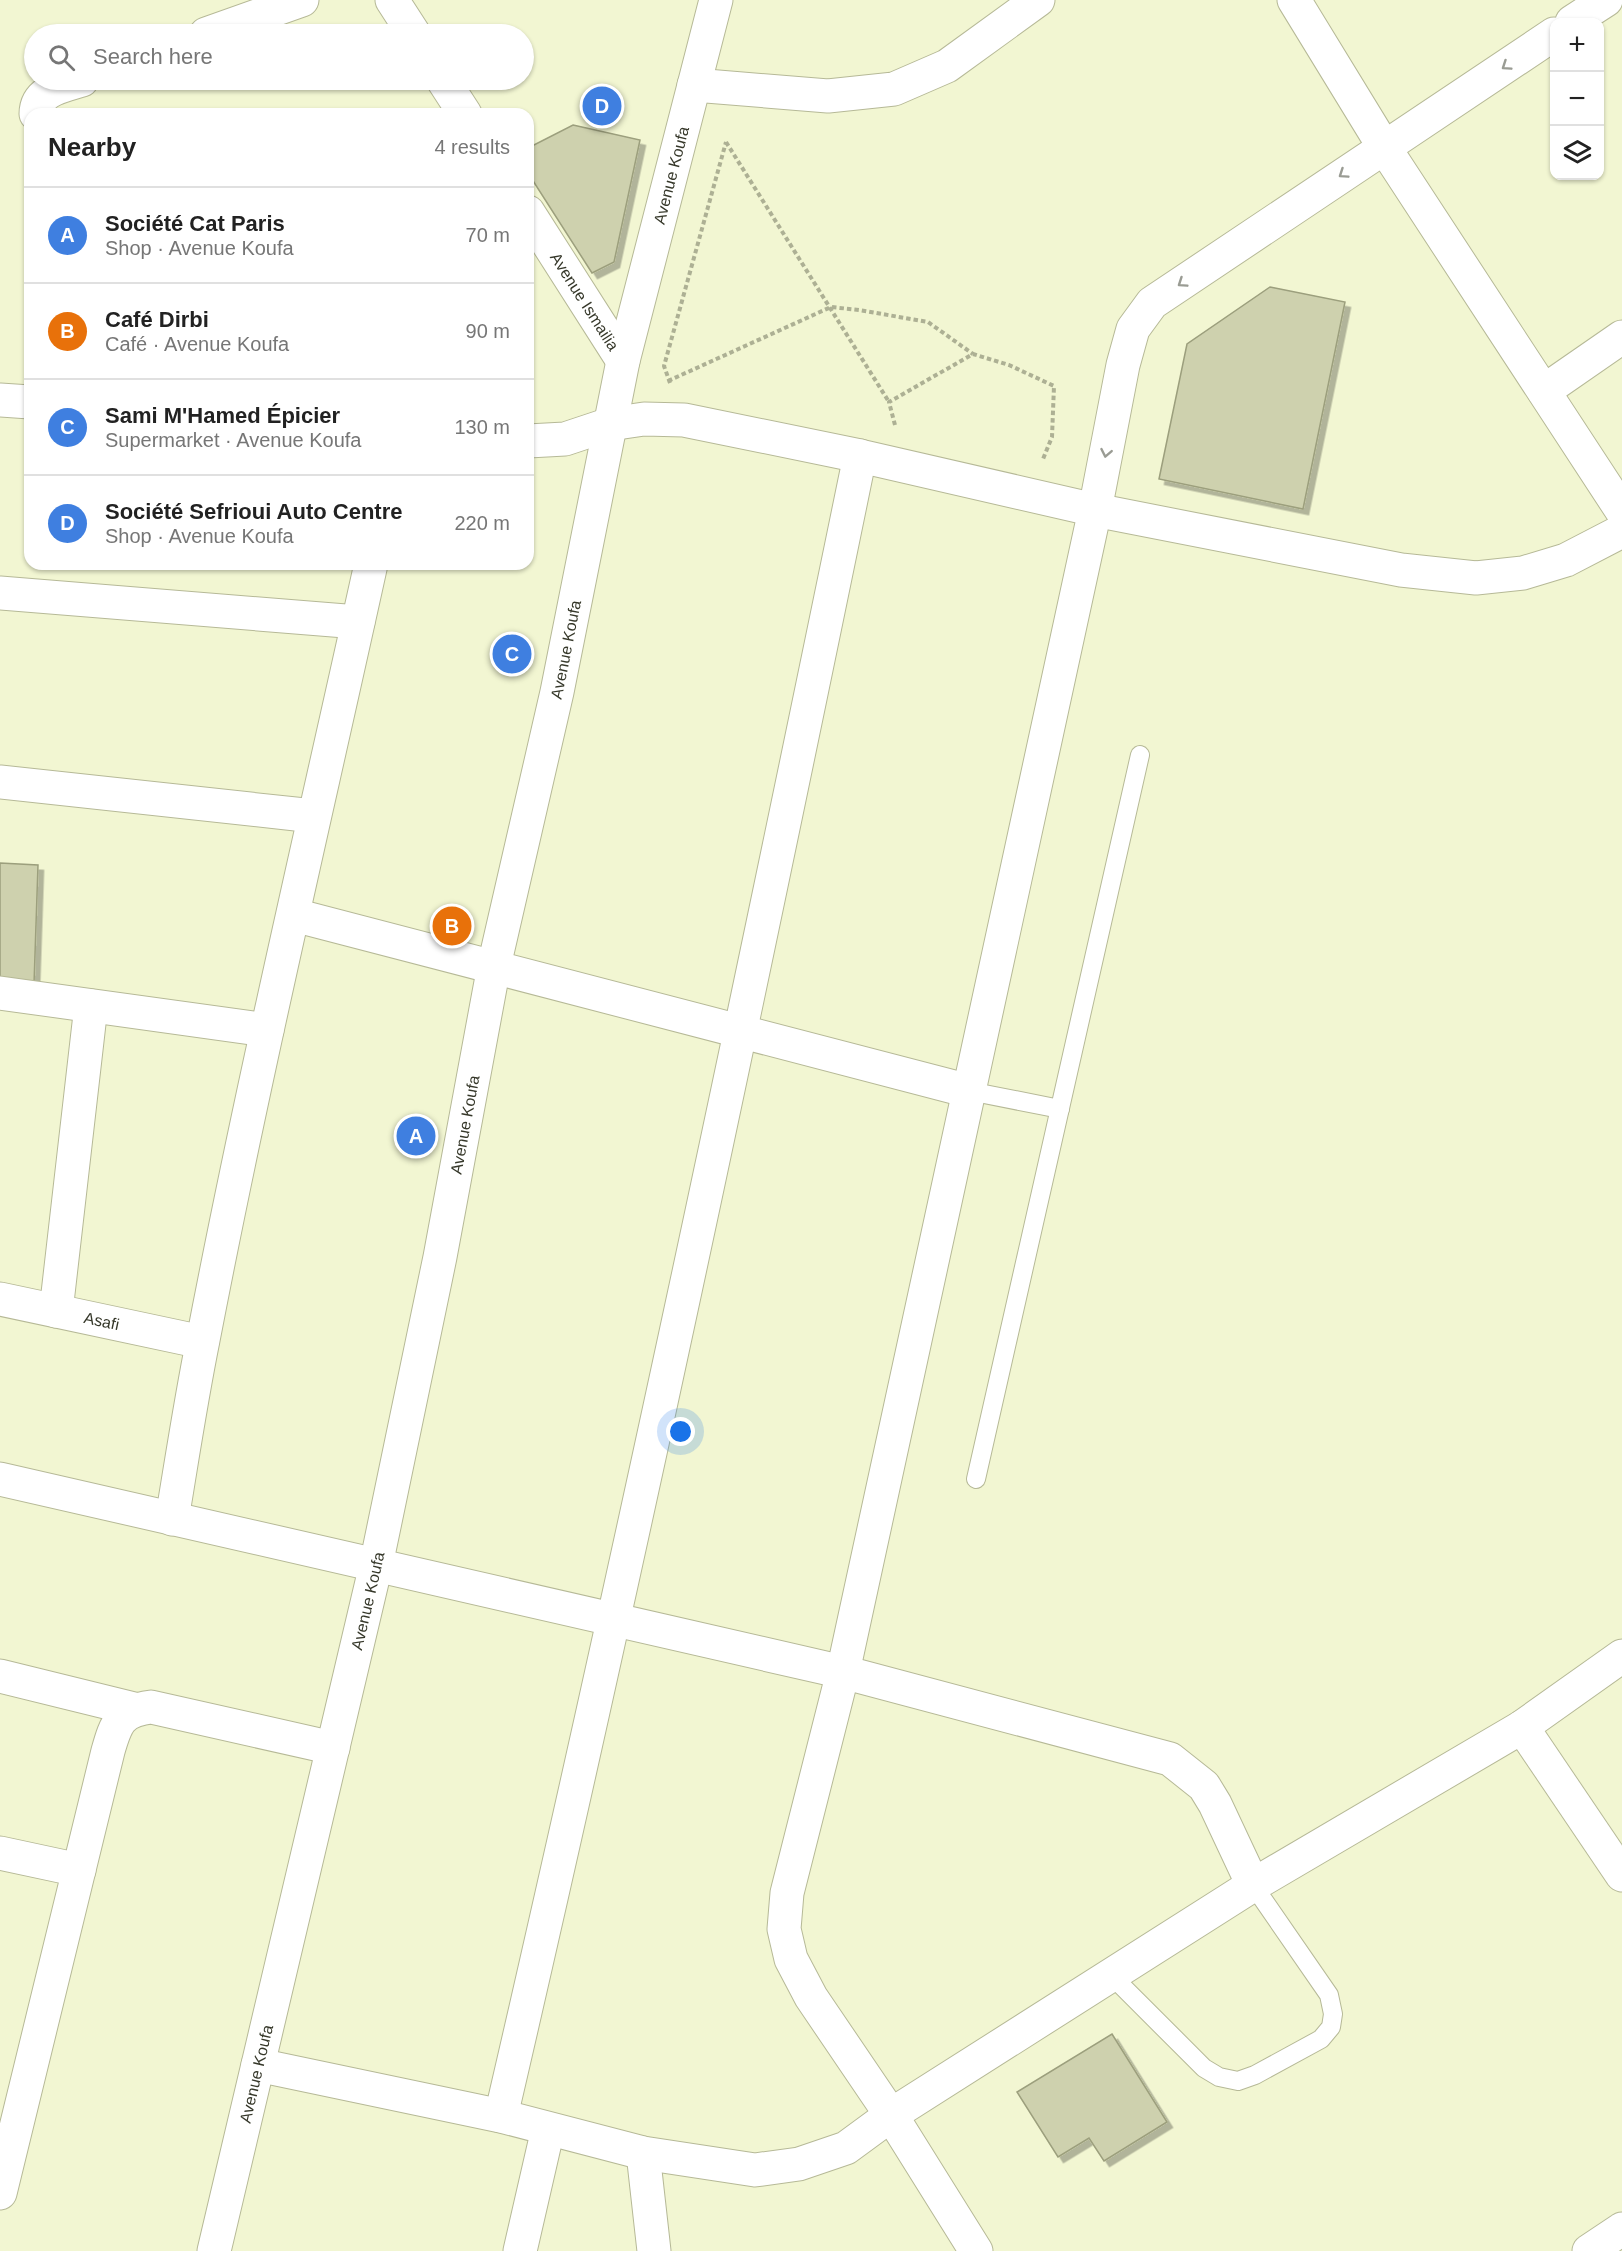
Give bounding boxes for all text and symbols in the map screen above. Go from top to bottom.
map controls [1550,18,1604,180]
button: + [1550,18,1604,72]
search box [24,24,534,90]
icon: search [45,41,78,74]
text: Search here [93,44,213,69]
one-way arrow [1501,59,1512,70]
button: − [1550,72,1604,126]
pin: D [582,84,622,128]
street label: Avenue Koufa [650,124,692,226]
button: layers [1550,126,1604,180]
text: Nearby [48,132,136,162]
text: 4 results [434,136,510,158]
one-way arrow [1339,167,1350,178]
text: Société Cat Paris [105,211,285,236]
text: A [60,224,75,246]
text: 70 m [466,224,510,246]
text: Shop · Avenue Koufa [105,237,294,259]
street label: Avenue Ismailia [548,249,623,354]
one-way arrow [1177,276,1188,287]
text: Café Dirbi [105,307,209,332]
text: B [60,320,75,342]
text: 90 m [466,320,510,342]
text: Café · Avenue Koufa [105,333,289,355]
text: Sami M'Hamed Épicier [105,403,340,428]
text: C [60,416,75,438]
text: 130 m [454,416,510,438]
text: Supermarket · Avenue Koufa [105,429,361,451]
one-way arrow [1100,448,1113,458]
text: Société Sefrioui Auto Centre [105,499,402,524]
text: D [60,512,75,534]
text: 220 m [454,512,510,534]
text: Shop · Avenue Koufa [105,525,294,547]
street label: Avenue Koufa [547,598,584,700]
pin: C [492,632,532,676]
pin: B [432,904,472,948]
street label: Avenue Koufa [447,1074,482,1176]
pin: A [396,1114,436,1158]
street label: Asafi [83,1309,121,1333]
your location [666,1417,695,1446]
street label: Avenue Koufa [348,1550,387,1652]
street label: Avenue Koufa [236,2023,276,2125]

